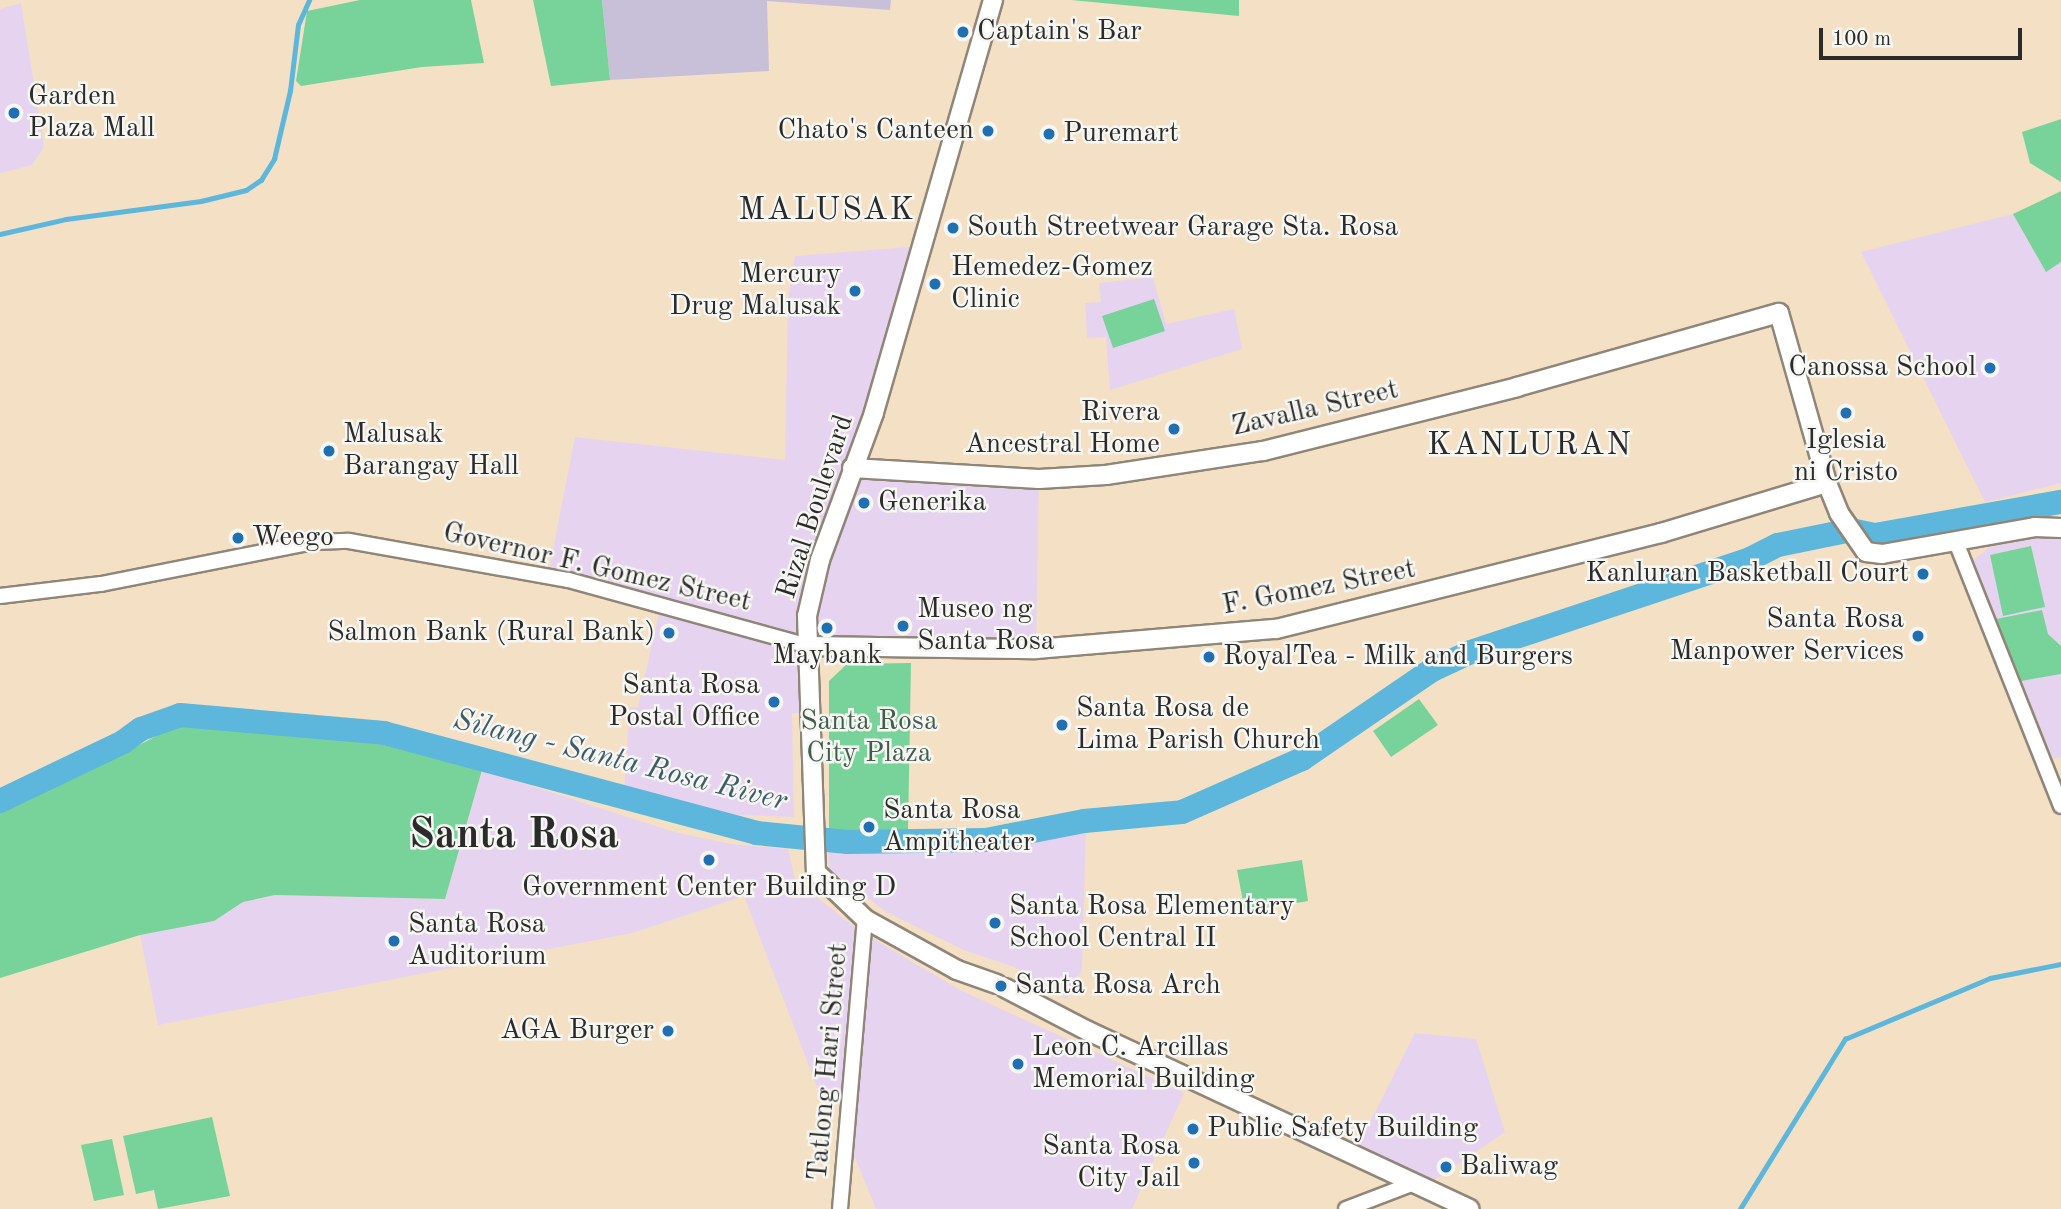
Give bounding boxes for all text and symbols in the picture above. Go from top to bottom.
scale bar [1823,14,2026,58]
place label: Captain's Bar [977,15,1142,49]
marker: Captain's Bar [955,24,971,40]
text: 100 m [1832,29,1891,50]
place label: Garden Plaza Mall [28,80,155,146]
marker: Garden Plaza Mall [6,105,22,121]
place label: Chato's Canteen [777,114,974,148]
place label: Puremart [1063,117,1179,151]
marker: Chato's Canteen [980,123,996,139]
marker: Puremart [1041,126,1057,142]
district label: MALUSAK [739,192,915,230]
place label: South Streetwear Garage Sta. Rosa [967,211,1398,245]
marker: South Streetwear Garage Sta. Rosa [945,220,961,236]
place label: Hemedez-Gomez Clinic [951,251,1153,317]
place label: Mercury Drug Malusak [669,258,841,324]
marker: Hemedez-Gomez Clinic [925,274,945,294]
marker: Mercury Drug Malusak [847,283,863,299]
place label: Canossa School [1788,351,1976,385]
marker: Canossa School [1982,360,1998,376]
street label: Zavalla Street [1228,374,1402,444]
place label: Rivera Ancestral Home [965,396,1160,462]
marker: Iglesia ni Cristo [1838,405,1854,421]
street label: Rizal Boulevard [770,411,862,603]
place label: Malusak Barangay Hall [343,418,519,484]
marker: Rivera Ancestral Home [1166,421,1182,437]
place label: Iglesia ni Cristo [1794,424,1898,490]
district label: KANLURAN [1428,427,1632,465]
marker: Malusak Barangay Hall [321,443,337,459]
place label: Generika [878,486,986,520]
marker: Generika [856,495,872,511]
street label: Governor F. Gomez Street [440,516,754,620]
place label: Weego [252,521,334,555]
marker: Weego [230,530,246,546]
street label: F. Gomez Street [1220,553,1418,623]
place label: Kanluran Basketball Court [1586,557,1909,591]
marker: Kanluran Basketball Court [1915,566,1931,582]
place label: Museo ng Santa Rosa [917,593,1055,659]
place label: Santa Rosa Manpower Services [1670,603,1904,669]
place label: Salmon Bank (Rural Bank) [327,616,655,650]
marker: Museo ng Santa Rosa [895,618,911,634]
marker: Maybank [819,620,835,636]
marker: Salmon Bank (Rural Bank) [661,625,677,641]
marker: Santa Rosa Manpower Services [1910,628,1926,644]
place label: Maybank [772,639,882,673]
place label: RoyalTea - Milk and Burgers [1223,640,1573,674]
marker: RoyalTea - Milk and Burgers [1201,649,1217,665]
place label: Santa Rosa Postal Office [609,669,760,735]
place label: Santa Rosa de Lima Parish Church [1076,692,1320,758]
marker: Santa Rosa Postal Office [766,694,782,710]
water label: Silang - Santa Rosa River [450,702,790,820]
park label: Santa Rosa City Plaza [800,705,938,771]
marker: Santa Rosa de Lima Parish Church [1054,717,1070,733]
place label: Santa Rosa Ampitheater [883,794,1035,860]
district label: Santa Rosa [409,811,619,861]
marker: Santa Rosa Ampitheater [861,819,877,835]
marker: Government Center Building D [701,852,717,868]
place label: Government Center Building D [522,871,896,905]
place label: Santa Rosa Elementary School Central II [1009,890,1294,956]
place label: Santa Rosa Auditorium [408,908,546,974]
marker: Santa Rosa Elementary School Central II [987,915,1003,931]
marker: Santa Rosa Auditorium [386,933,402,949]
street label: Tatlong Hari Street [802,942,856,1182]
place label: Santa Rosa Arch [1015,969,1221,1003]
marker: Santa Rosa Arch [993,978,1009,994]
place label: AGA Burger [500,1014,654,1048]
marker: AGA Burger [660,1023,676,1039]
place label: Leon C. Arcillas Memorial Building [1032,1031,1255,1097]
marker: Leon C. Arcillas Memorial Building [1010,1056,1026,1072]
place label: Public Safety Building [1207,1112,1478,1146]
marker: Public Safety Building [1185,1121,1201,1137]
place label: Santa Rosa City Jail [1042,1130,1180,1196]
place label: Baliwag [1460,1150,1558,1184]
marker: Santa Rosa City Jail [1186,1155,1202,1171]
marker: Baliwag [1438,1159,1454,1175]

